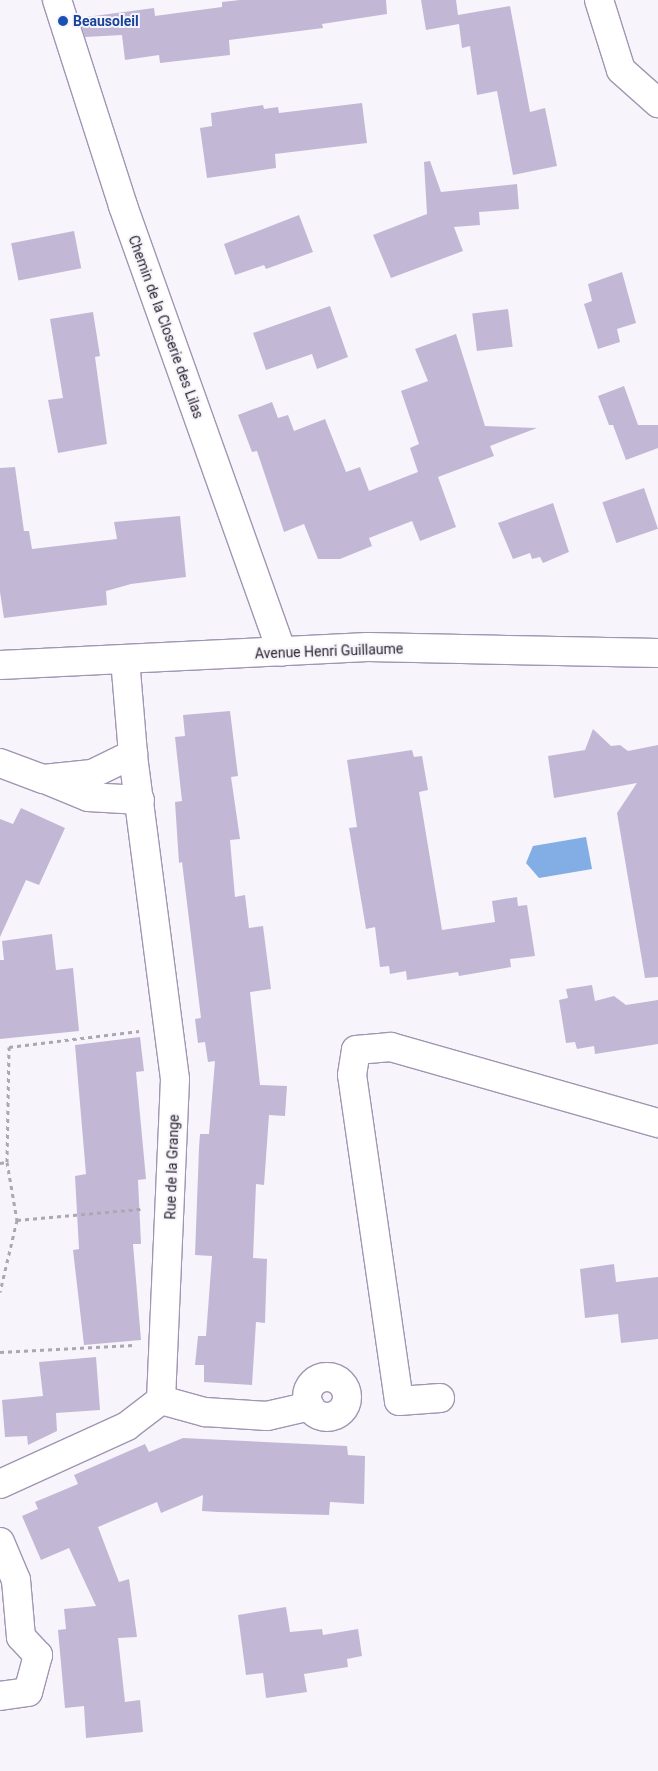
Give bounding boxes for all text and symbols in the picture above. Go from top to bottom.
place label: Beausoleil [73,13,139,29]
marker: Beausoleil [57,15,69,27]
street label: Chemin de la Closerie des Lilas [125,233,207,421]
street label: Avenue Henri Guillaume [254,640,404,662]
street label: Rue de la Grange [162,1114,182,1220]

